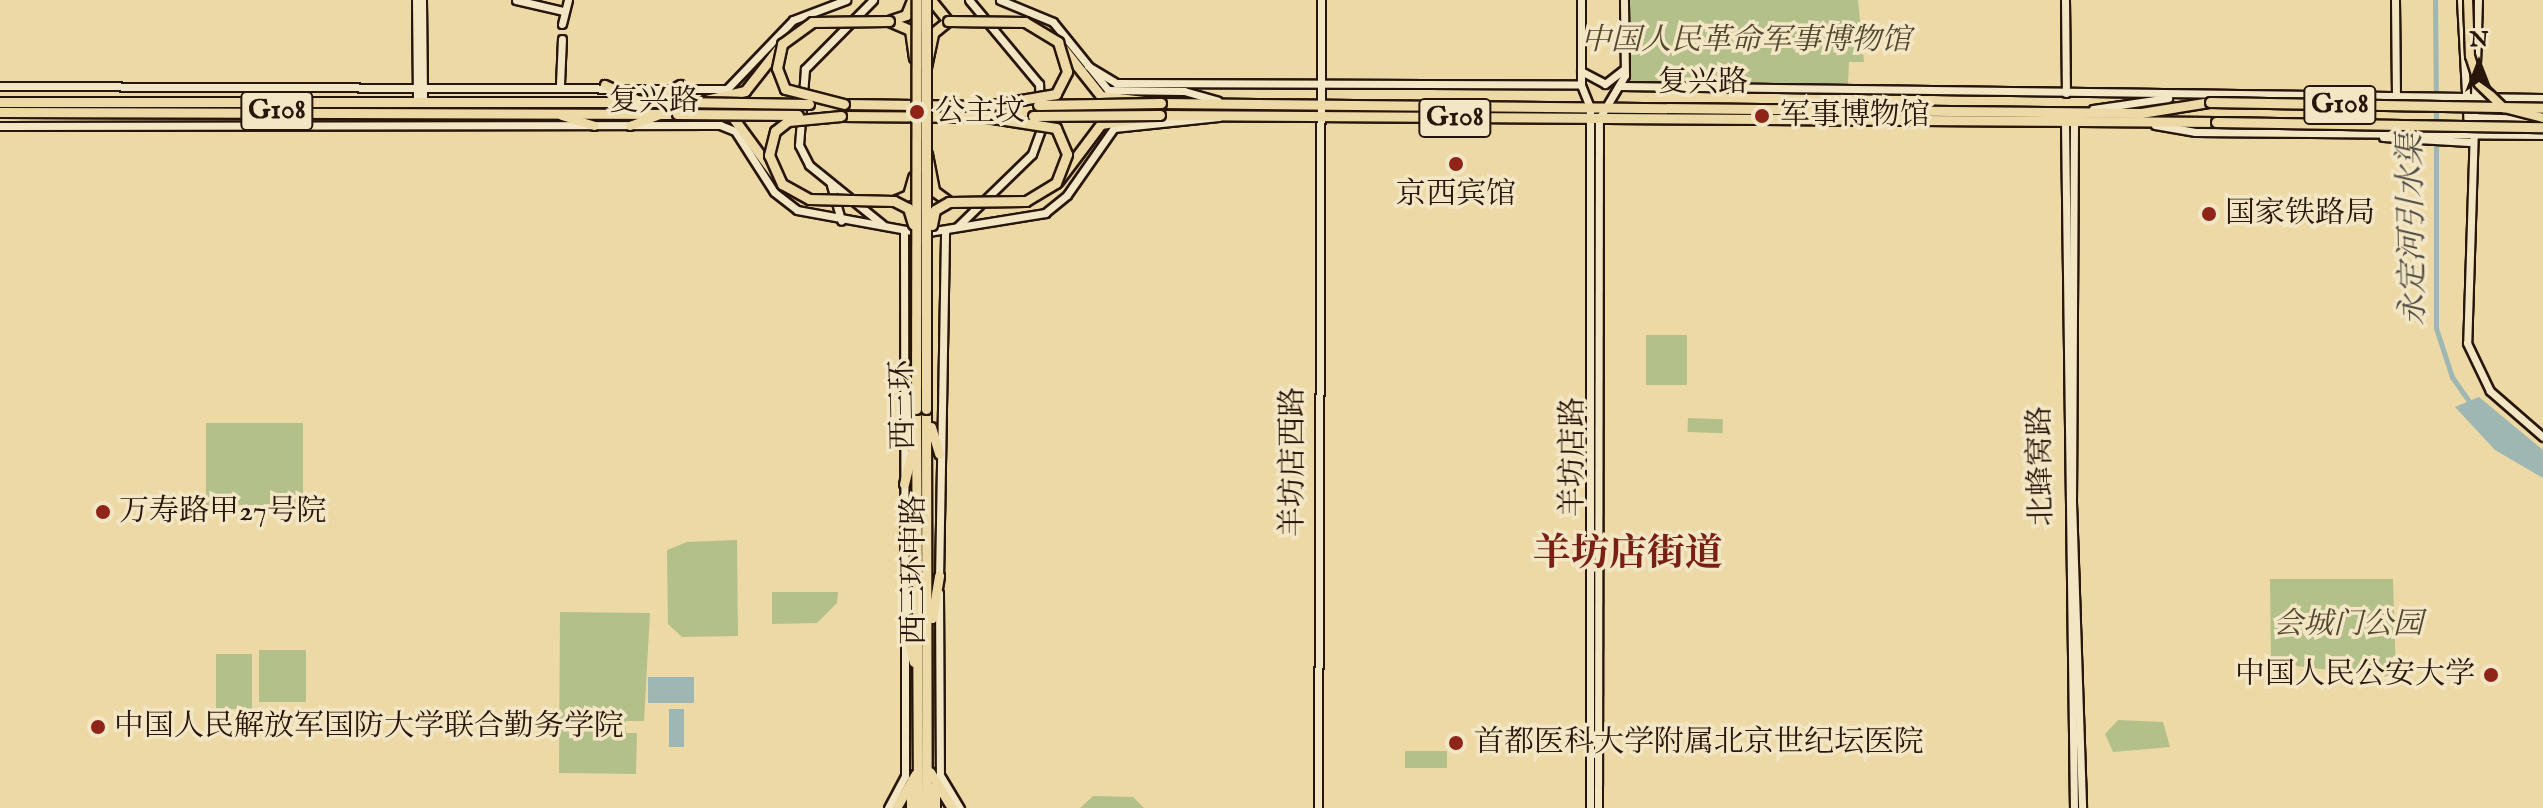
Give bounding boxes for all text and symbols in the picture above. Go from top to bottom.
park label: 中国人民革命军事博物馆 [1581,23,1911,59]
north arrow [2439,24,2519,104]
text: N [2469,26,2489,54]
street label: 复兴路 [1658,65,1748,101]
road number: G108 [2302,81,2378,129]
street label: 复兴路 [609,84,699,120]
road number: G108 [239,87,315,135]
place label: 公主坟 [935,94,1025,130]
road number: G108 [1417,94,1493,142]
place label: 军事博物馆 [1780,98,1930,134]
marker: 公主坟 [906,101,928,123]
marker: 军事博物馆 [1751,105,1773,127]
water label: 永定河引水渠 [2393,134,2435,326]
marker: 京西宾馆 [1447,155,1465,173]
place label: 京西宾馆 [1396,177,1516,213]
place label: 国家铁路局 [2225,196,2375,232]
marker: 国家铁路局 [2200,205,2218,223]
street label: 西三环 [885,360,923,450]
street label: 羊坊店西路 [1276,387,1312,537]
street label: 羊坊店路 [1556,397,1592,517]
street label: 北蜂窝路 [2023,406,2061,526]
place label: 万寿路甲27号院 [119,494,327,530]
street label: 西三环中路 [897,495,933,645]
marker: 万寿路甲27号院 [94,503,112,521]
district label: 羊坊店街道 [1533,533,1723,579]
park label: 会城门公园 [2273,607,2423,643]
place label: 中国人民公安大学 [2235,657,2475,693]
marker: 中国人民公安大学 [2482,666,2500,684]
place label: 中国人民解放军国防大学联合勤务学院 [114,709,624,745]
marker: 中国人民解放军国防大学联合勤务学院 [89,718,107,736]
place label: 首都医科大学附属北京世纪坛医院 [1474,725,1924,761]
marker: 首都医科大学附属北京世纪坛医院 [1445,732,1467,754]

